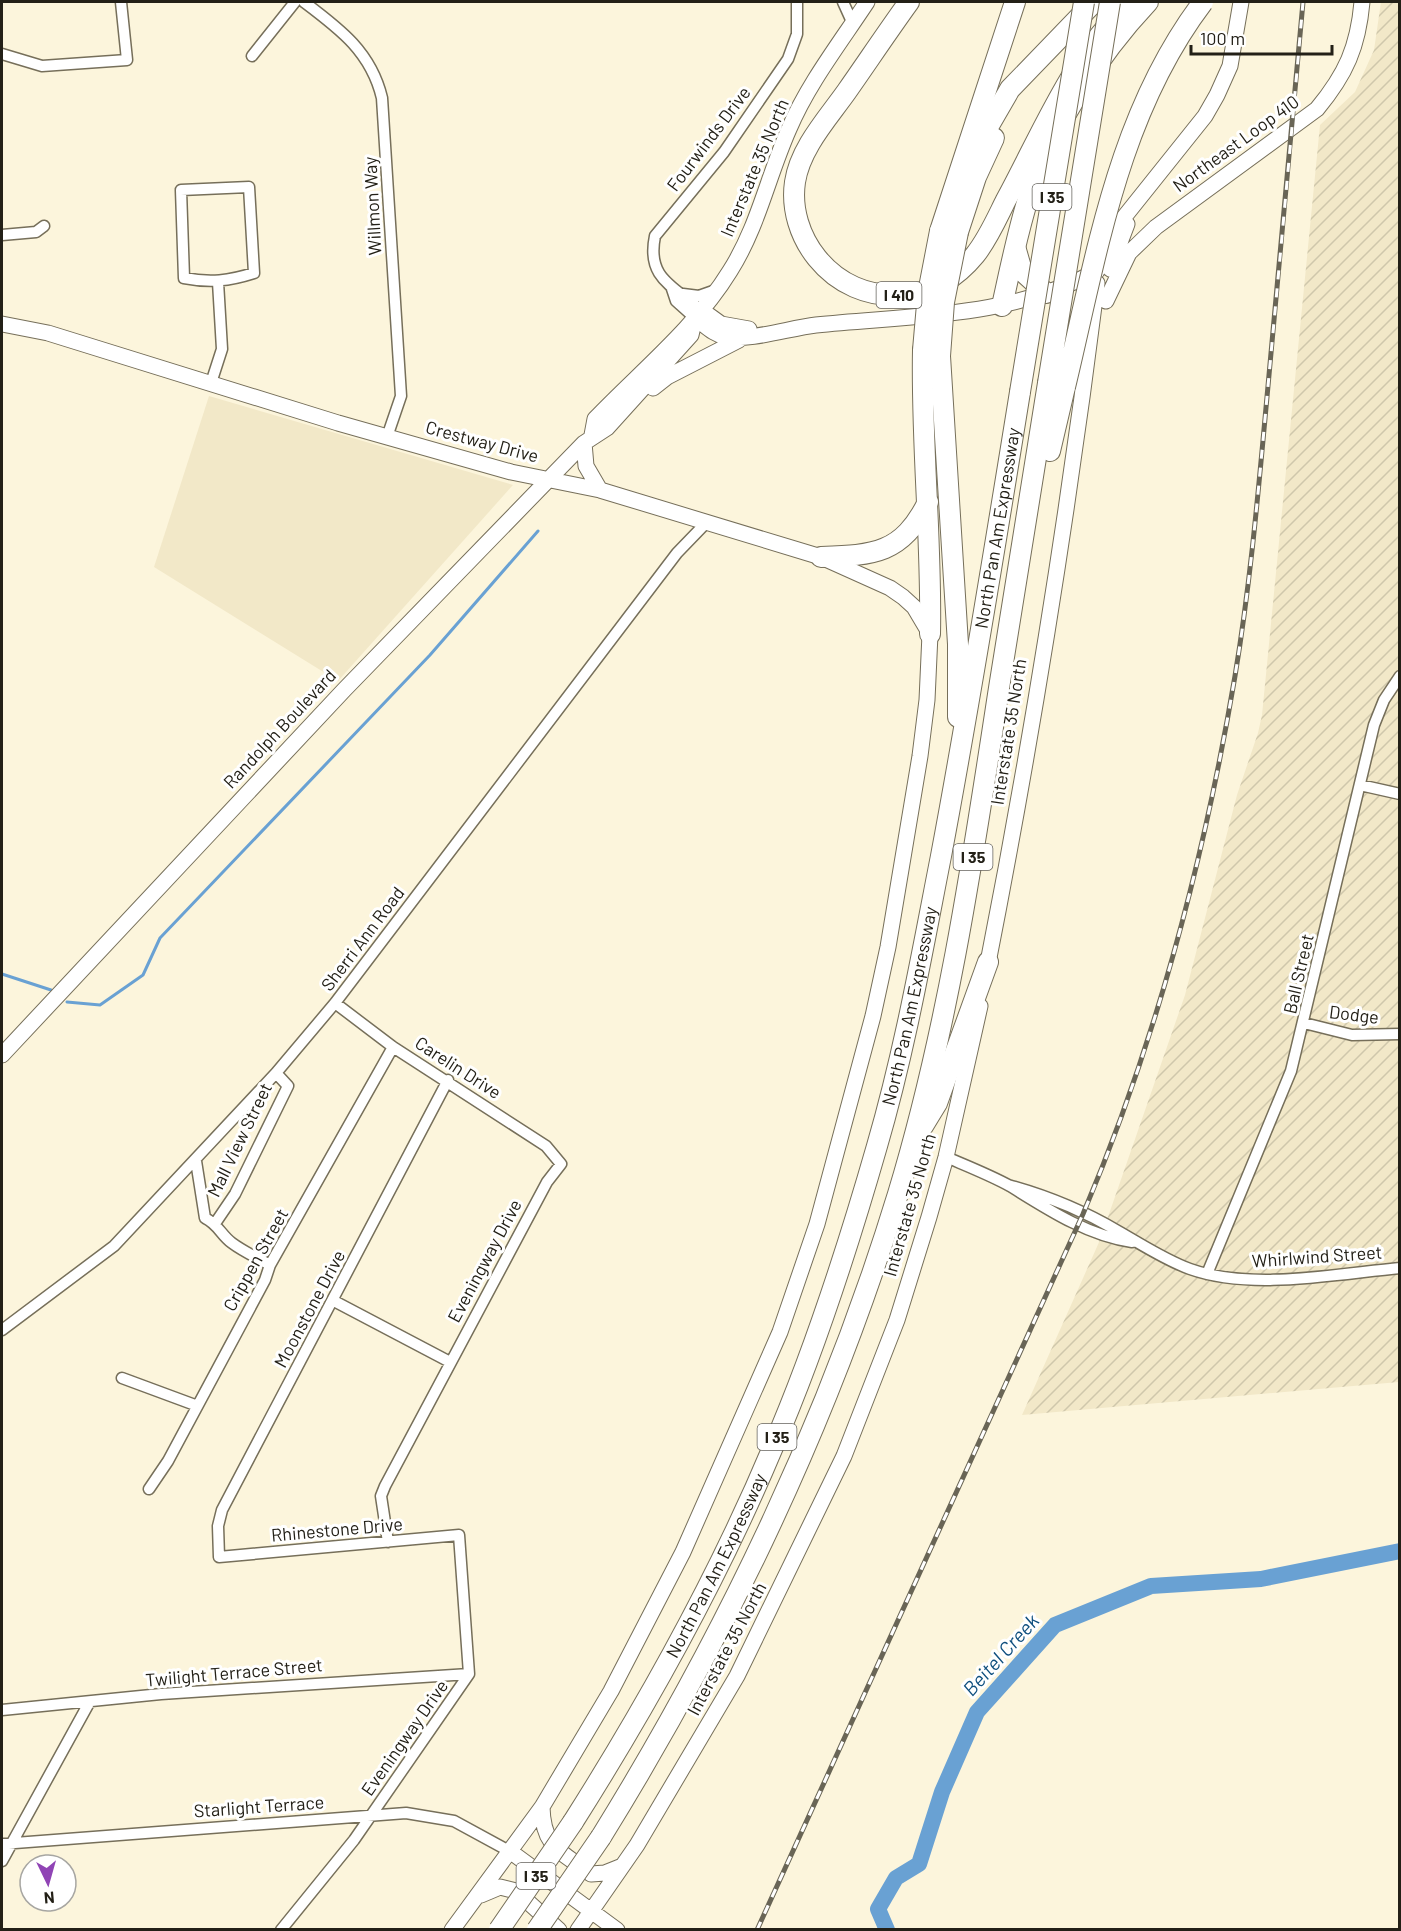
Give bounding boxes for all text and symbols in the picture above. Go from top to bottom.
scale bar [1191,18,1332,56]
text: 100 m [1200,27,1245,49]
street label: Fourwinds Drive [662,82,755,195]
street label: Northeast Loop 410 [1168,90,1303,196]
street label: Interstate 35 North [715,95,793,240]
street label: Willmon Way [358,156,386,256]
road number: I 35 [1032,184,1072,210]
road number: I 410 [876,282,922,308]
street label: Crestway Drive [423,415,541,467]
street label: North Pan Am Expressway [969,426,1024,630]
street label: Interstate 35 North [986,657,1030,807]
street label: Randolph Boulevard [218,664,340,792]
road number: I 35 [954,844,992,870]
street label: Sherri Ann Road [316,882,409,995]
street label: North Pan Am Expressway [877,904,941,1108]
street label: Ball Street [1278,932,1318,1016]
street label: Dodge [1328,1000,1380,1028]
street label: Carelin Drive [411,1031,506,1103]
street label: Mall View Street [202,1079,276,1200]
street label: Interstate 35 North [878,1131,940,1279]
street label: Eveningway Drive [442,1195,526,1326]
street label: Crippen Street [218,1204,292,1315]
street label: Whirlwind Street [1251,1240,1383,1272]
street label: Moonstone Drive [269,1246,349,1371]
road number: I 35 [758,1424,796,1450]
street label: North Pan Am Expressway [661,1470,770,1661]
street label: Rhinestone Drive [270,1512,404,1546]
street label: Interstate 35 North [682,1578,771,1719]
water label: Beitel Creek [957,1608,1043,1700]
street label: Twilight Terrace Street [144,1653,323,1691]
street label: Eveningway Drive [356,1675,452,1800]
street label: Starlight Terrace [193,1790,325,1822]
north arrow [18,1853,78,1913]
road number: I 35 [516,1863,556,1889]
text: N [43,1889,55,1908]

